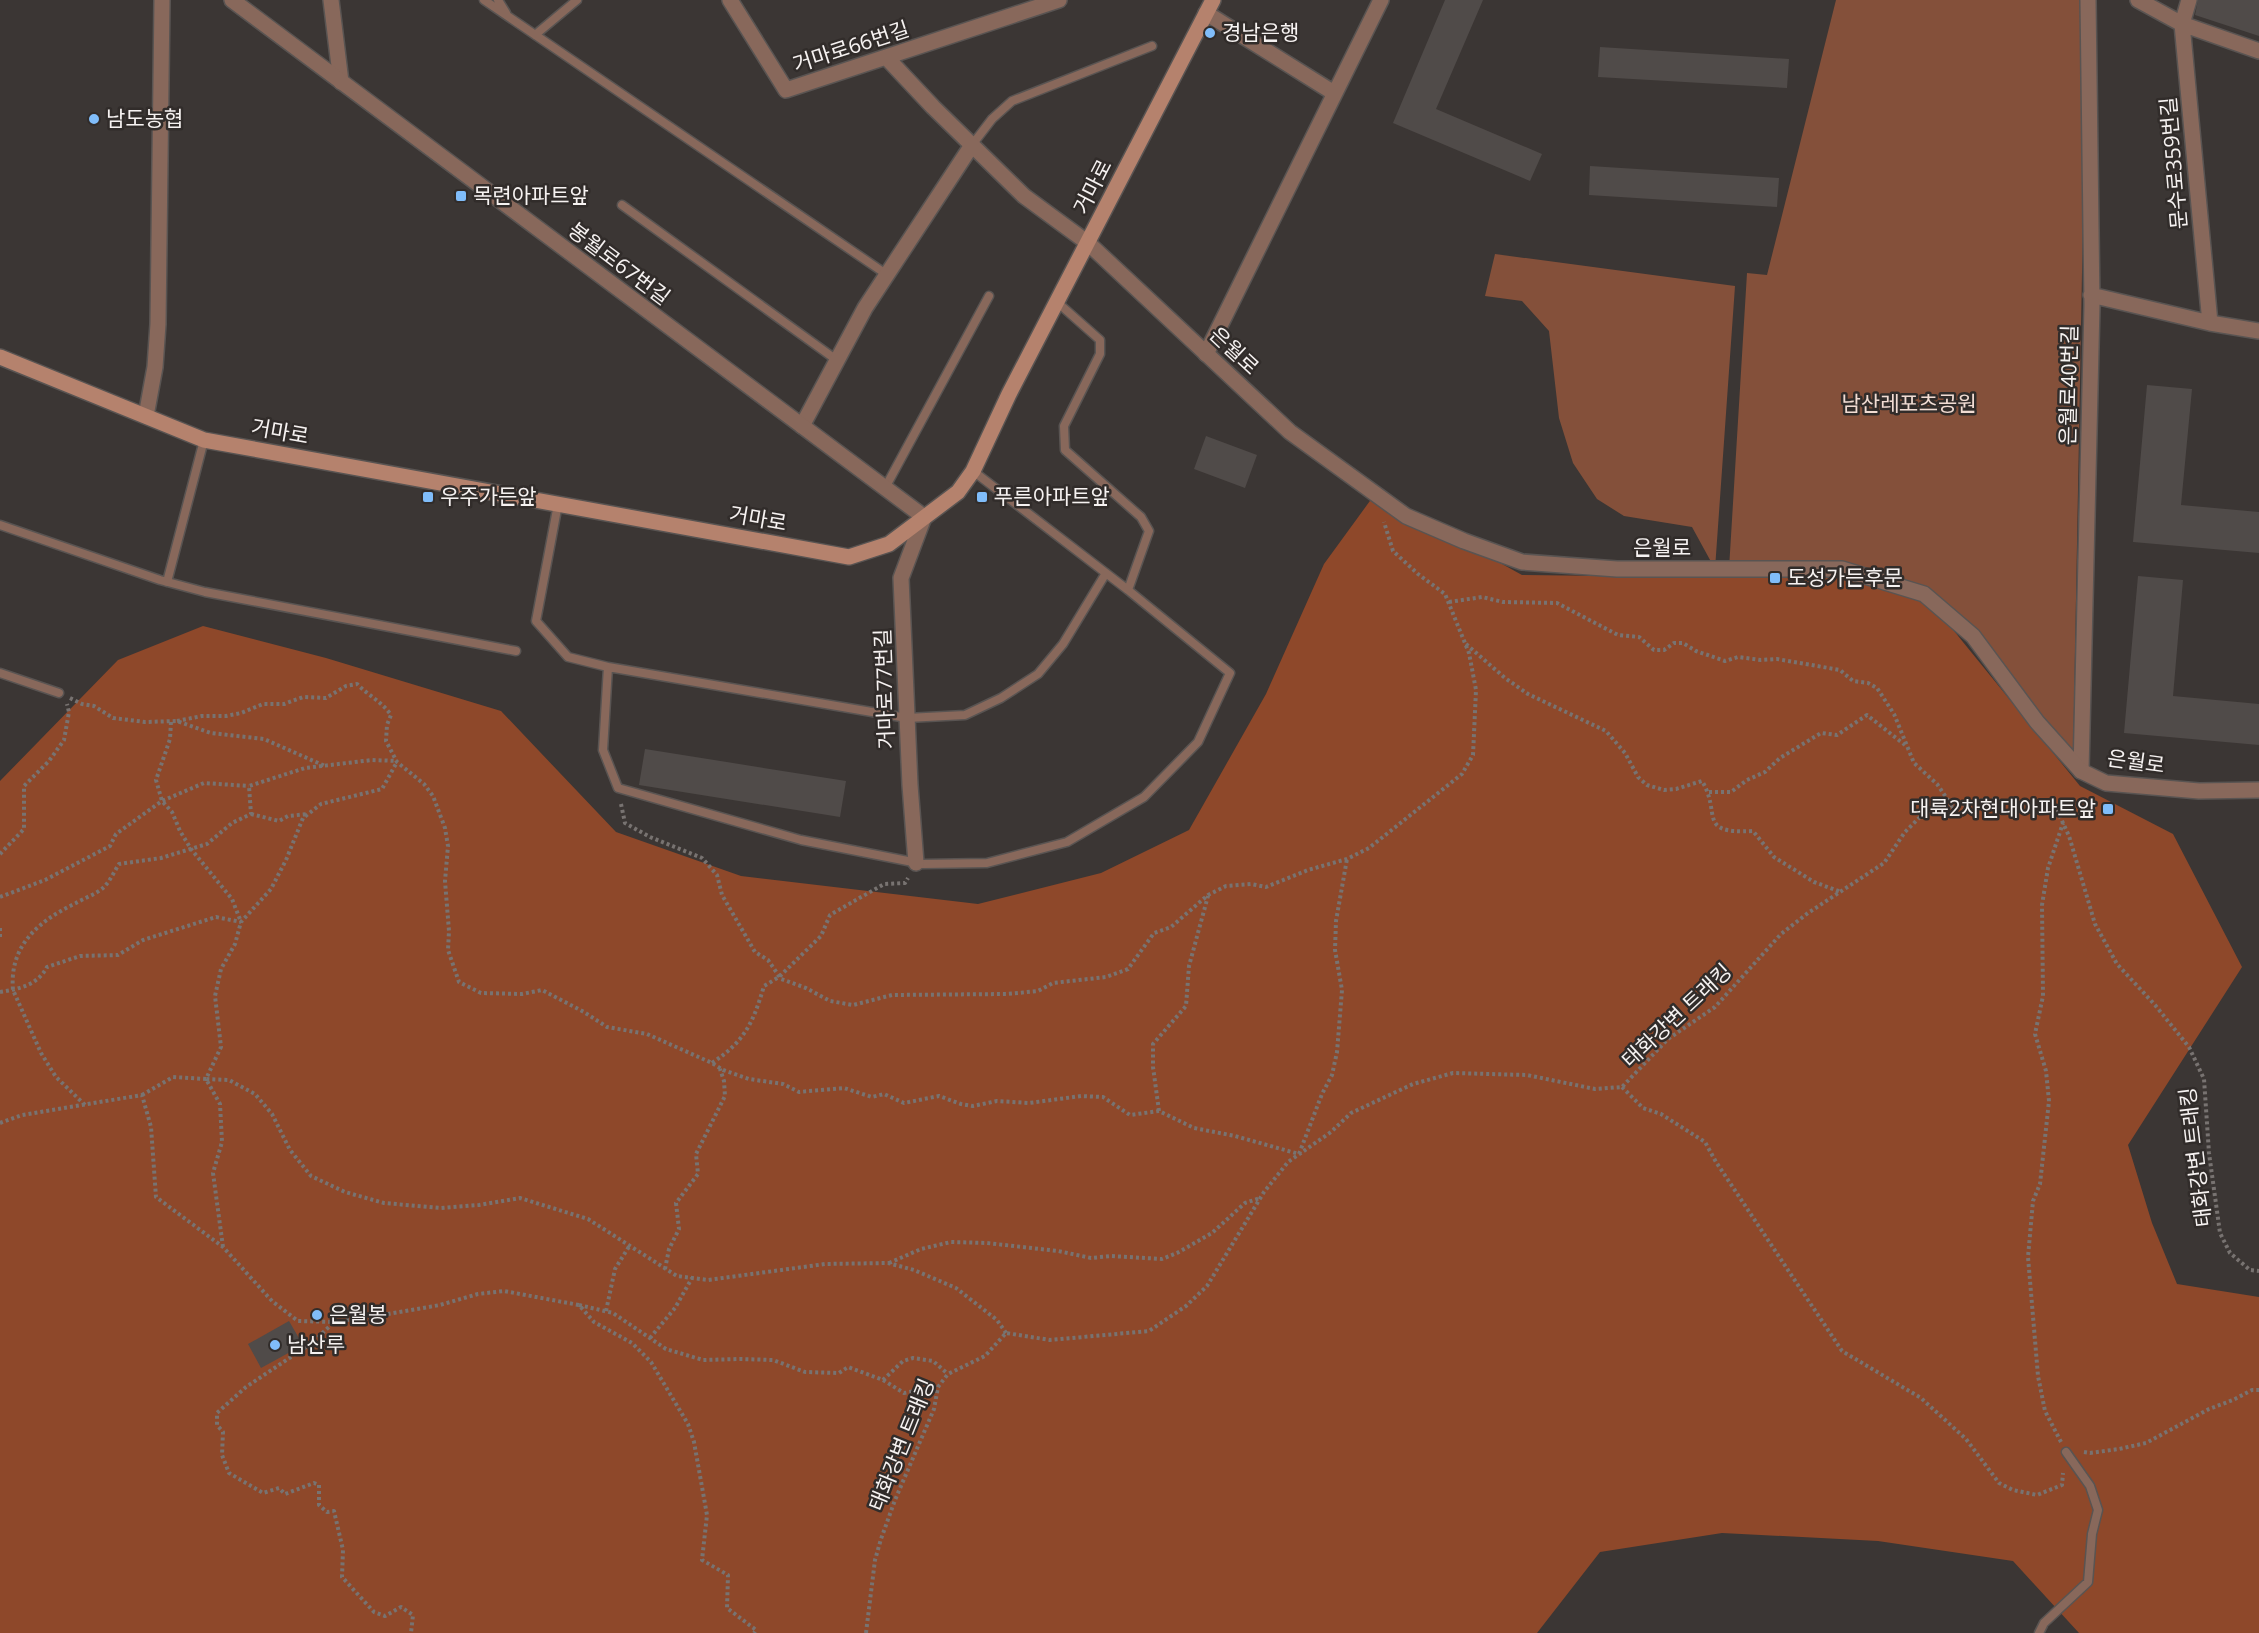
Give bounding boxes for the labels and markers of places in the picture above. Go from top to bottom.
place label: 경남은행 [1222,18,1299,46]
marker: 경남은행 [1203,26,1217,40]
place label: 남도농협 [106,104,183,132]
marker: 남도농협 [87,112,101,126]
place label: 목련아파트앞 [473,181,589,209]
marker: 목련아파트앞 [454,189,468,203]
place label: 우주가든앞 [440,482,537,510]
place label: 푸른아파트앞 [994,482,1110,510]
marker: 우주가든앞 [421,490,435,504]
marker: 푸른아파트앞 [975,490,989,504]
place label: 도성가든후문 [1787,563,1903,591]
marker: 도성가든후문 [1768,571,1782,585]
place label: 대륙2차현대아파트앞 [1910,794,2096,822]
marker: 대륙2차현대아파트앞 [2101,802,2115,816]
place label: 은월봉 [329,1300,387,1328]
marker: 은월봉 [310,1308,324,1322]
place label: 남산루 [287,1330,345,1358]
marker: 남산루 [268,1338,282,1352]

